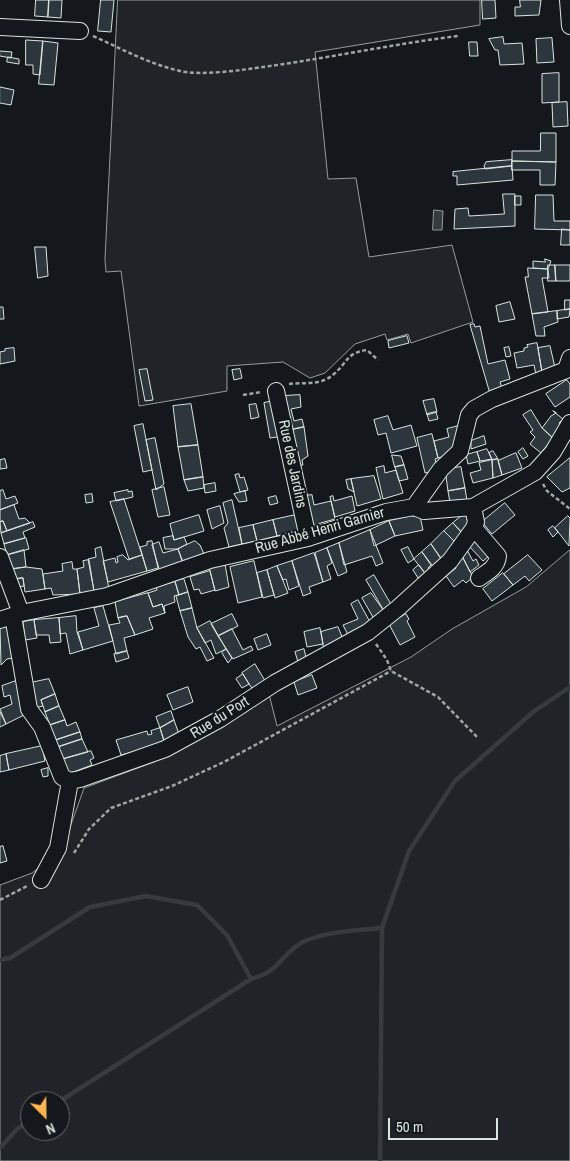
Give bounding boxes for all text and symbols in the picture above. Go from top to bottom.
street label: Rue des Jardins [274,418,310,510]
street label: Rue Abbé Henri Garnier [253,504,387,558]
street label: Rue du Port [187,693,253,743]
north arrow [20,1091,70,1141]
scale bar [390,1108,500,1140]
text: 50 m [396,1116,423,1137]
text: N [43,1119,58,1139]

